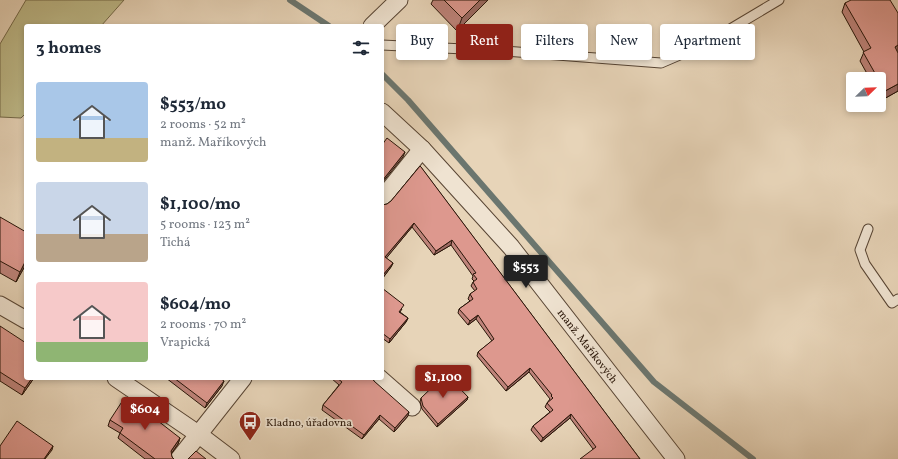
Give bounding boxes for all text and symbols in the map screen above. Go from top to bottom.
chip: Buy [396,24,448,60]
chip: Rent [456,24,513,60]
chip: Filters [521,24,588,60]
chip: New [596,24,652,60]
chip: Apartment [660,24,755,60]
text: 3 homes [36,37,101,60]
icon: filters [350,37,372,59]
north arrow [846,72,886,112]
map controls [846,72,886,112]
text: $553/mo [160,93,226,116]
icon: home [68,98,116,146]
text: 2 rooms · 52 m² [160,116,246,134]
text: manž. Maříkových [160,134,267,152]
text: $1,100/mo [160,193,241,216]
icon: home [68,198,116,246]
text: 5 rooms · 123 m² [160,216,250,234]
text: Tichá [160,234,191,252]
pin: $553 [502,255,550,289]
text: $553 [513,259,539,277]
text: $604/mo [160,293,231,316]
icon: home [68,298,116,346]
street label: manž. Maříkových [553,306,621,387]
text: 2 rooms · 70 m² [160,316,246,334]
text: Vrapická [160,334,210,352]
pin: $1,100 [410,365,476,399]
text: $1,100 [424,369,462,387]
pin: $604 [121,397,169,431]
text: $604 [130,401,160,419]
bus stop icon: Kladno, úřadovna [237,409,263,442]
place label: Kladno, úřadovna [266,416,352,431]

